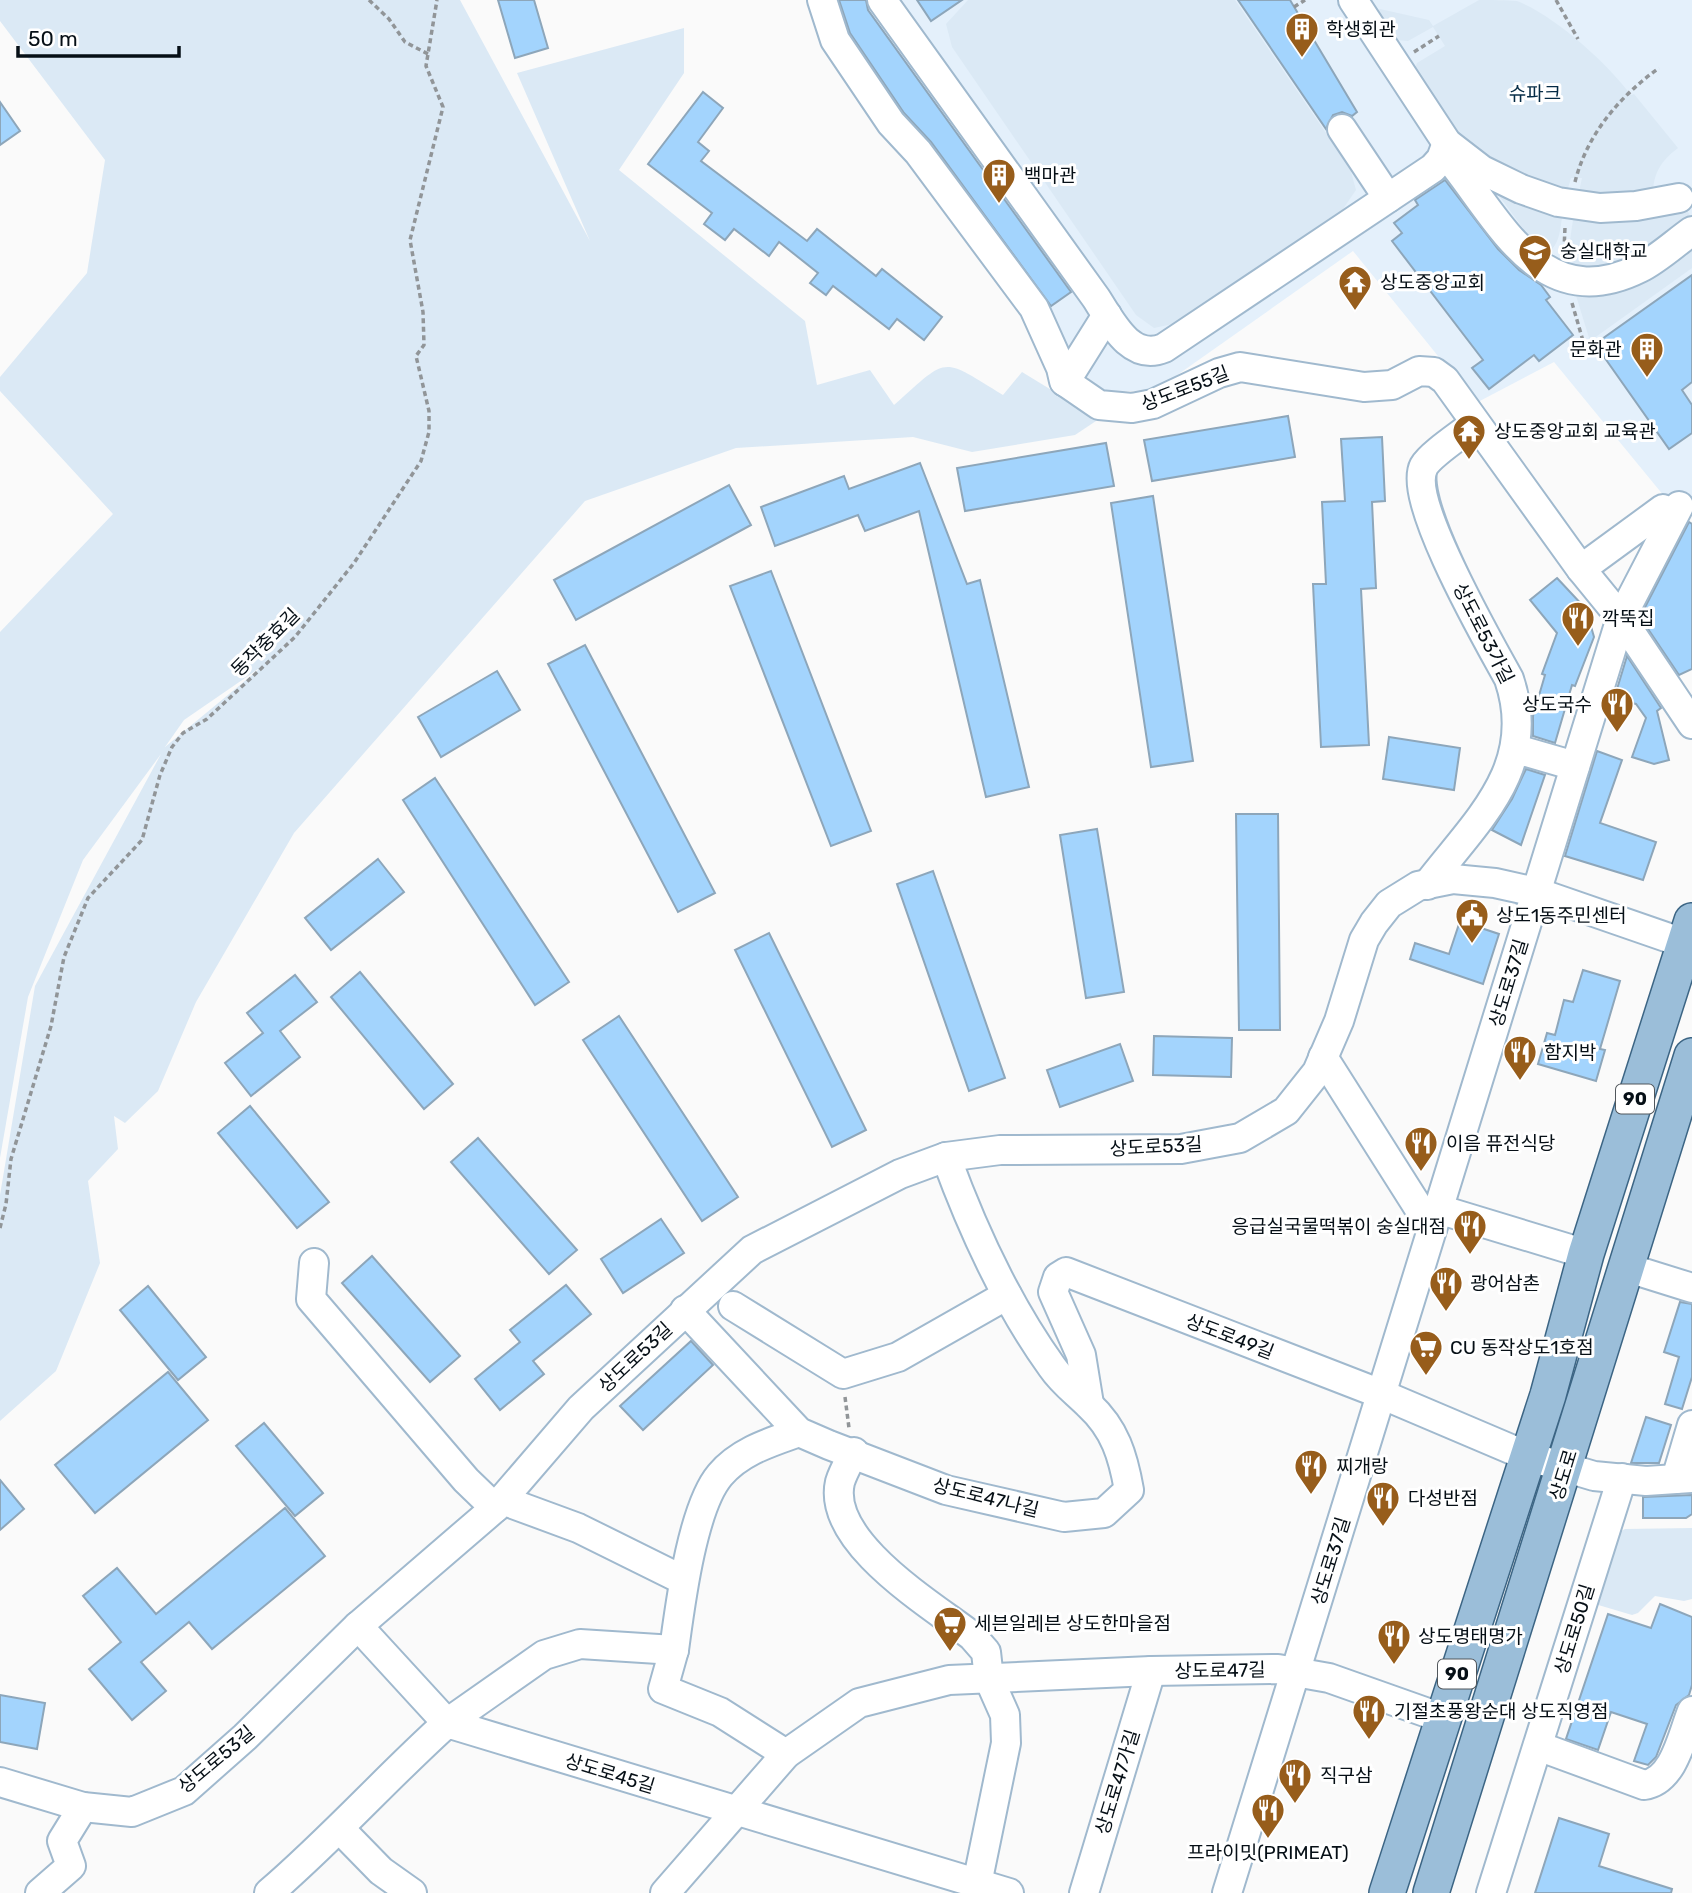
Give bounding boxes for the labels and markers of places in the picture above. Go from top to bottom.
building icon: 학생회관 [1283,10,1321,59]
place label: 학생회관 [1326,18,1396,41]
building icon: 백마관 [980,156,1018,205]
place label: 백마관 [1024,164,1076,187]
school or university icon: 숭실대학교 [1516,232,1554,281]
place label: 숭실대학교 [1560,240,1647,263]
temple icon: 상도중앙교회 [1336,263,1374,312]
place label: 상도중앙교회 [1380,271,1485,294]
building icon: 문화관 [1628,330,1666,379]
place label: 문화관 [1570,338,1622,361]
temple icon: 상도중앙교회 교육관 [1450,412,1488,461]
place label: 상도중앙교회 교육관 [1494,420,1656,443]
restaurant icon: 깍뚝집 [1559,599,1597,648]
place label: 깍뚝집 [1602,607,1654,630]
restaurant icon: 상도국수 [1598,685,1636,734]
place label: 상도국수 [1522,693,1592,716]
public building icon: 상도1동주민센터 [1453,896,1491,945]
place label: 상도1동주민센터 [1496,904,1627,927]
restaurant icon: 함지박 [1501,1033,1539,1082]
place label: 함지박 [1544,1041,1596,1064]
restaurant icon: 이음 퓨전식당 [1402,1124,1440,1173]
place label: 이음 퓨전식당 [1446,1132,1556,1155]
restaurant icon: 응급실국물떡볶이 숭실대점 [1451,1207,1489,1256]
place label: 응급실국물떡볶이 숭실대점 [1232,1215,1446,1238]
restaurant icon: 광어삼촌 [1427,1264,1465,1313]
place label: 광어삼촌 [1470,1272,1540,1295]
supermarket icon: CU 동작상도1호점 [1407,1328,1445,1377]
place label: CU 동작상도1호점 [1450,1336,1594,1359]
restaurant icon: 찌개랑 [1292,1447,1330,1496]
place label: 찌개랑 [1336,1455,1388,1478]
restaurant icon: 다성반점 [1364,1479,1402,1528]
place label: 다성반점 [1408,1487,1478,1510]
supermarket icon: 세븐일레븐 상도한마을점 [931,1604,969,1653]
place label: 세븐일레븐 상도한마을점 [974,1612,1171,1635]
restaurant icon: 상도명태명가 [1375,1617,1413,1666]
place label: 상도명태명가 [1418,1625,1523,1648]
restaurant icon: 기절초풍왕순대 상도직영점 [1350,1692,1388,1741]
place label: 기절초풍왕순대 상도직영점 [1394,1700,1608,1723]
restaurant icon: 직구삼 [1276,1756,1314,1805]
place label: 직구삼 [1320,1764,1373,1787]
restaurant icon: 프라이밋(PRIMEAT) [1249,1791,1287,1840]
place label: 프라이밋(PRIMEAT) [1187,1841,1349,1864]

